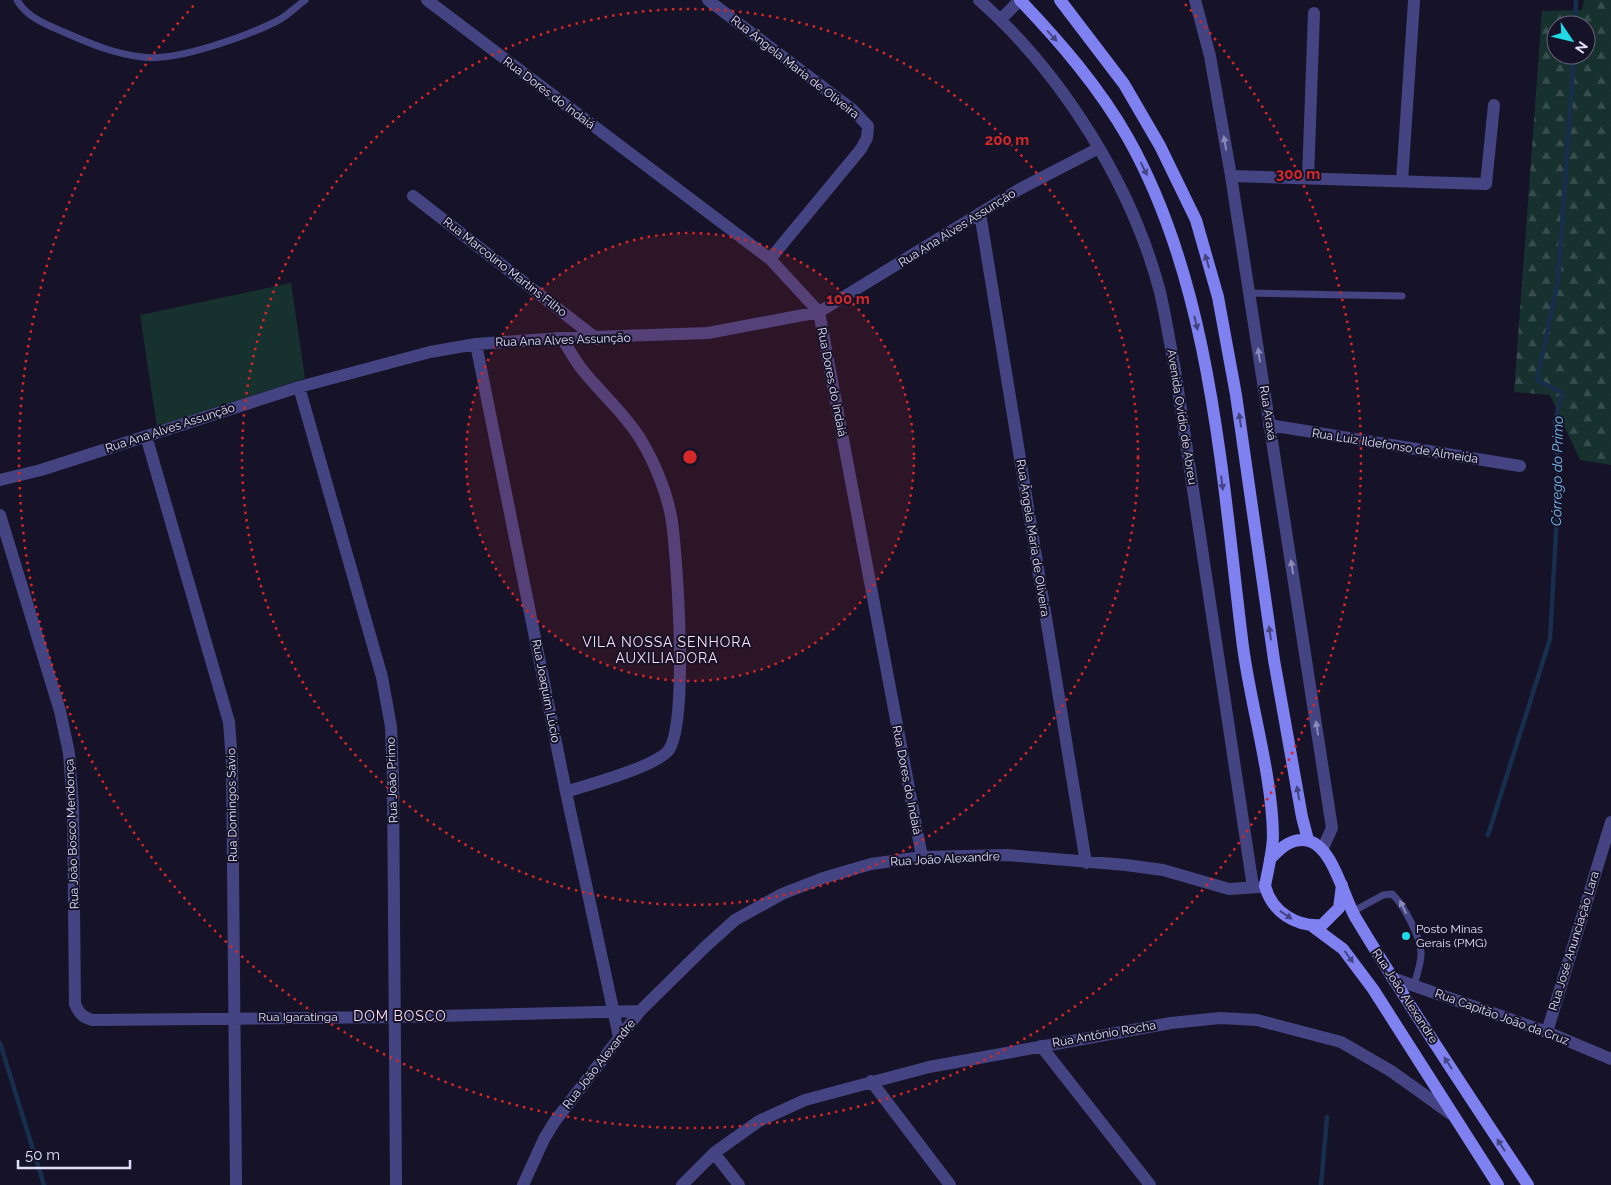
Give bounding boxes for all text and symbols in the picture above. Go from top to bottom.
street label: Rua Ângela Maria de Oliveira [728,13,862,121]
north arrow [1546,15,1596,65]
one-way arrow [1047,30,1058,43]
text: N [1572,38,1591,56]
street label: Rua Dores do Indaiá [500,54,598,132]
text: 200 m [985,131,1029,149]
one-way arrow [1221,134,1229,150]
one-way arrow [1140,162,1148,177]
text: 300 m [1276,165,1320,183]
street label: Rua Ana Alves Assunção [896,186,1018,270]
street label: Rua Marcolino Martins Filho [440,214,570,320]
one-way arrow [1203,253,1211,268]
text: 100 m [826,290,870,308]
one-way arrow [1193,315,1201,330]
street label: Rua Dores do Indaiá [815,326,849,438]
street label: Rua Ana Alves Assunção [495,331,631,349]
one-way arrow [1255,347,1263,363]
street label: Avenida Ovídio de Abreu [1164,348,1200,486]
street label: Rua Araxá [1257,385,1279,441]
street label: Rua Ana Alves Assunção [103,400,237,456]
one-way arrow [1235,412,1243,428]
water label: Córrego do Primo [1548,416,1566,526]
street label: Rua Luiz Ildefonso de Almeida [1311,426,1479,466]
centre of rings [681,448,699,466]
street label: Rua Ângela Maria de Oliveira [1014,458,1052,618]
one-way arrow [1218,475,1226,491]
one-way arrow [1288,559,1296,575]
one-way arrow [1266,624,1274,640]
district label: VILA NOSSA SENHORA AUXILIADORA [582,634,752,666]
street label: Rua Joaquim Lúcio [529,638,563,744]
one-way arrow [1313,720,1321,736]
street label: Rua Dores do Indaiá [890,724,924,836]
street label: Rua João Primo [384,737,400,823]
street label: Rua Domingos Sávio [224,748,240,862]
street label: Rua João Bosco Mendonça [62,759,82,909]
one-way arrow [1293,785,1301,801]
street label: Rua João Alexandre [890,849,1000,869]
street label: Rua José Anunciação Lara [1546,870,1602,1012]
one-way arrow [1399,900,1407,914]
one-way arrow [1279,910,1293,920]
place label: Posto Minas Gerais (PMG) [1416,922,1487,950]
marker: Posto Minas Gerais (PMG) [1400,930,1412,942]
street label: Rua João Alexandre [1369,946,1441,1046]
one-way arrow [1344,950,1354,964]
street label: Rua Capitão João da Cruz [1433,986,1571,1048]
district label: DOM BOSCO [353,1008,447,1024]
street label: Rua Igaratinga [258,1010,338,1024]
street label: Rua João Alexandre [560,1017,638,1111]
street label: Rua Antônio Rocha [1051,1018,1157,1050]
one-way arrow [1443,1057,1453,1070]
scale bar [18,1138,130,1170]
one-way arrow [1497,1138,1506,1151]
text: 50 m [25,1146,60,1164]

